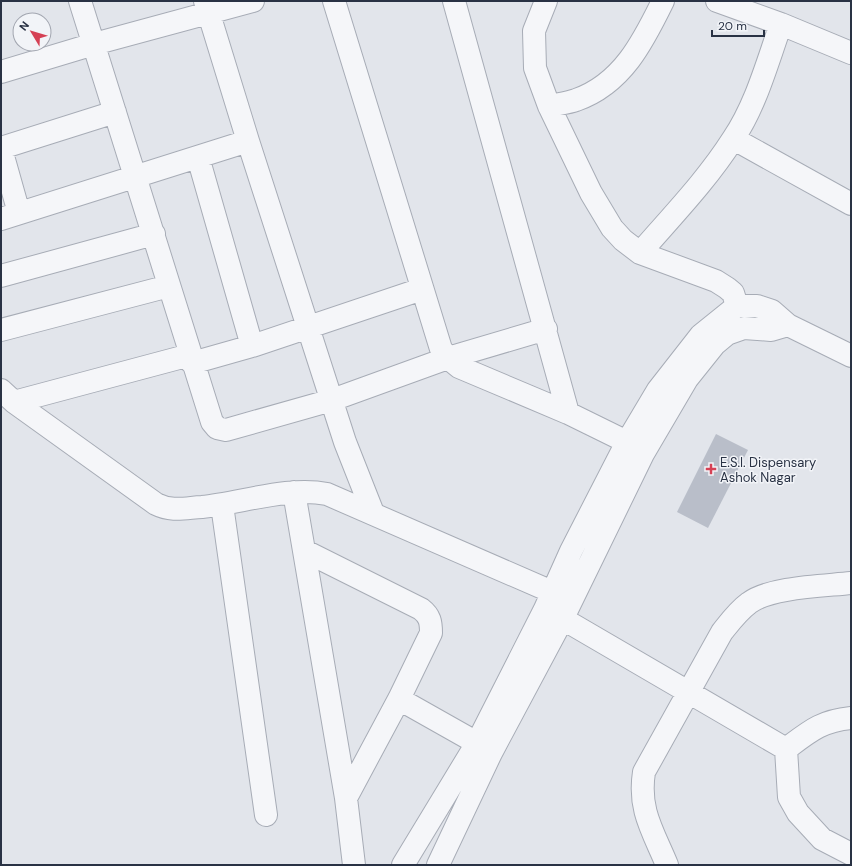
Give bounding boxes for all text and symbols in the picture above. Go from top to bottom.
north arrow [12,12,52,52]
scale bar [712,12,764,38]
text: N [16,18,32,33]
text: 20 m [718,18,747,34]
place label: E.S.I. Dispensary Ashok Nagar [720,454,816,486]
marker: E.S.I. Dispensary Ashok Nagar [705,463,717,475]

